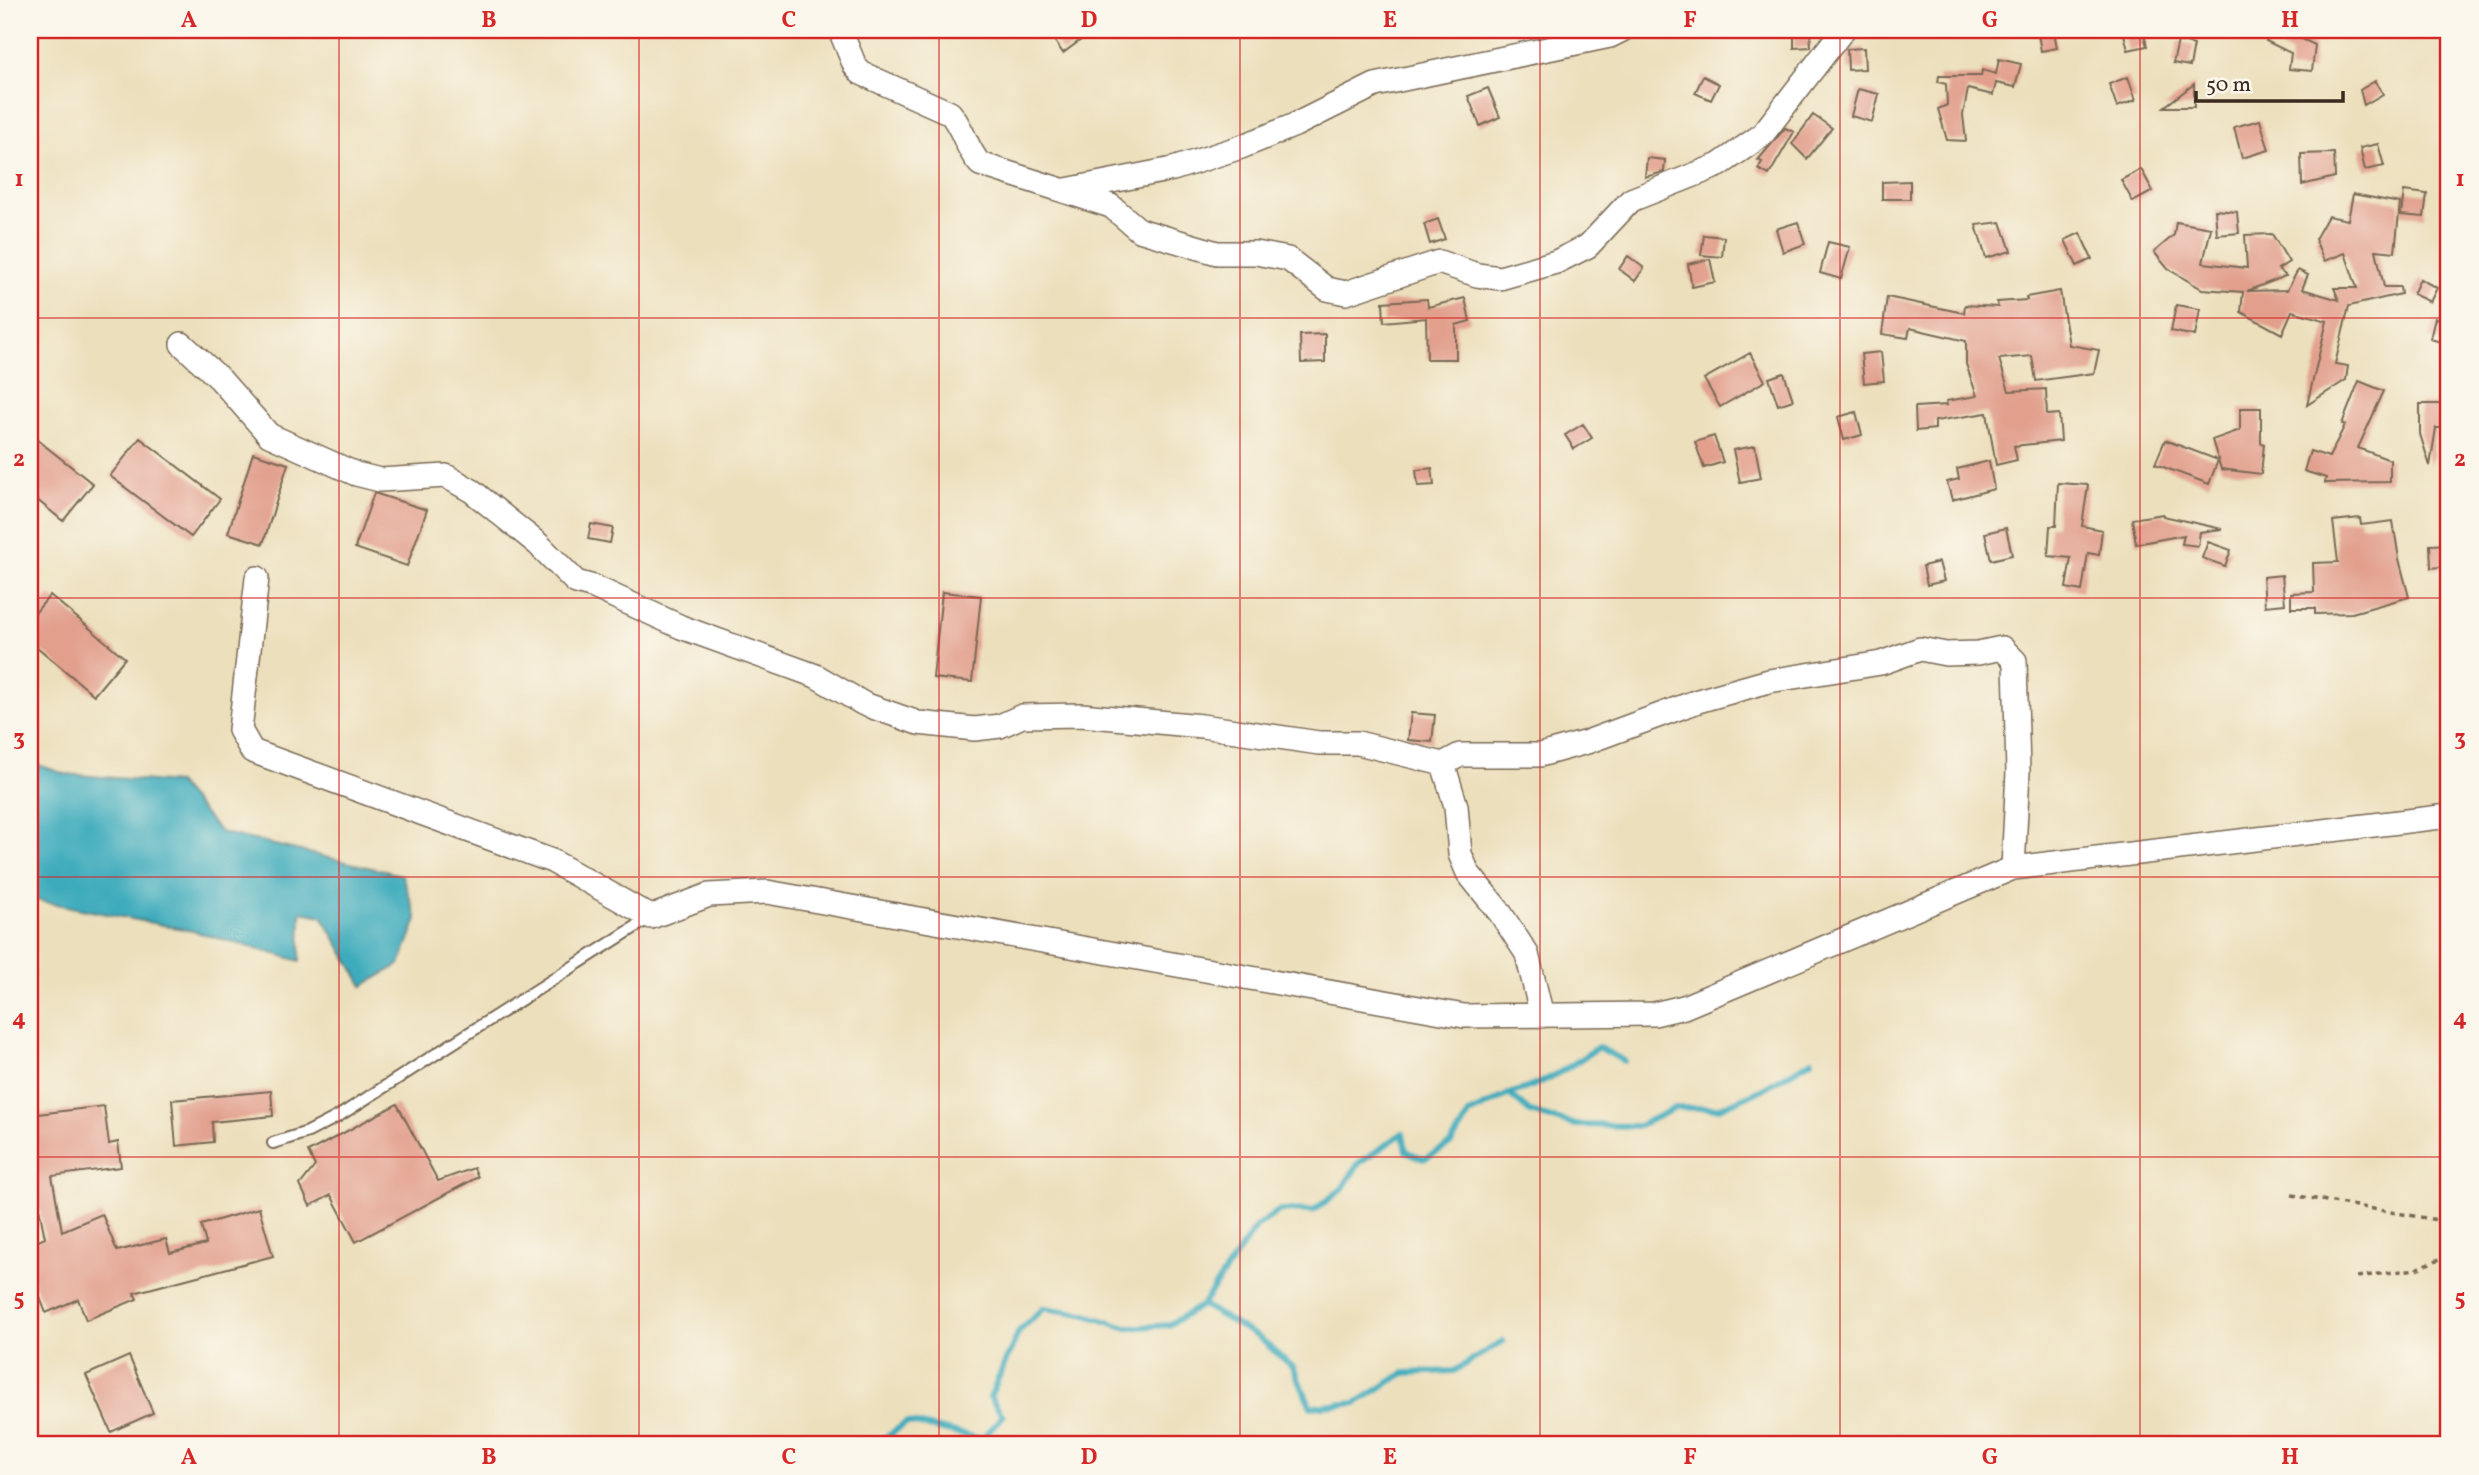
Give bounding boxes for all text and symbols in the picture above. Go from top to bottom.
text: A [181,5,197,37]
text: B [481,5,497,37]
text: C [782,5,796,37]
text: D [1081,5,1098,37]
text: E [1383,5,1397,37]
text: F [1683,5,1697,37]
text: G [1982,5,1998,37]
text: H [2281,5,2299,37]
scale bar [2196,60,2342,104]
text: 50 m [2206,71,2251,100]
text: 1 [14,164,24,196]
text: 1 [2455,164,2465,196]
text: 2 [13,444,25,476]
text: 2 [2454,444,2466,476]
text: 3 [13,723,25,755]
text: 3 [2454,723,2466,755]
text: 4 [12,1003,26,1035]
text: 4 [2453,1003,2467,1035]
text: 5 [13,1283,25,1315]
text: 5 [2454,1283,2466,1315]
text: A [181,1442,197,1474]
text: B [481,1442,497,1474]
text: C [782,1442,796,1474]
text: D [1081,1442,1098,1474]
text: E [1383,1442,1397,1474]
text: F [1683,1442,1697,1474]
text: G [1982,1442,1998,1474]
text: H [2281,1442,2299,1474]

